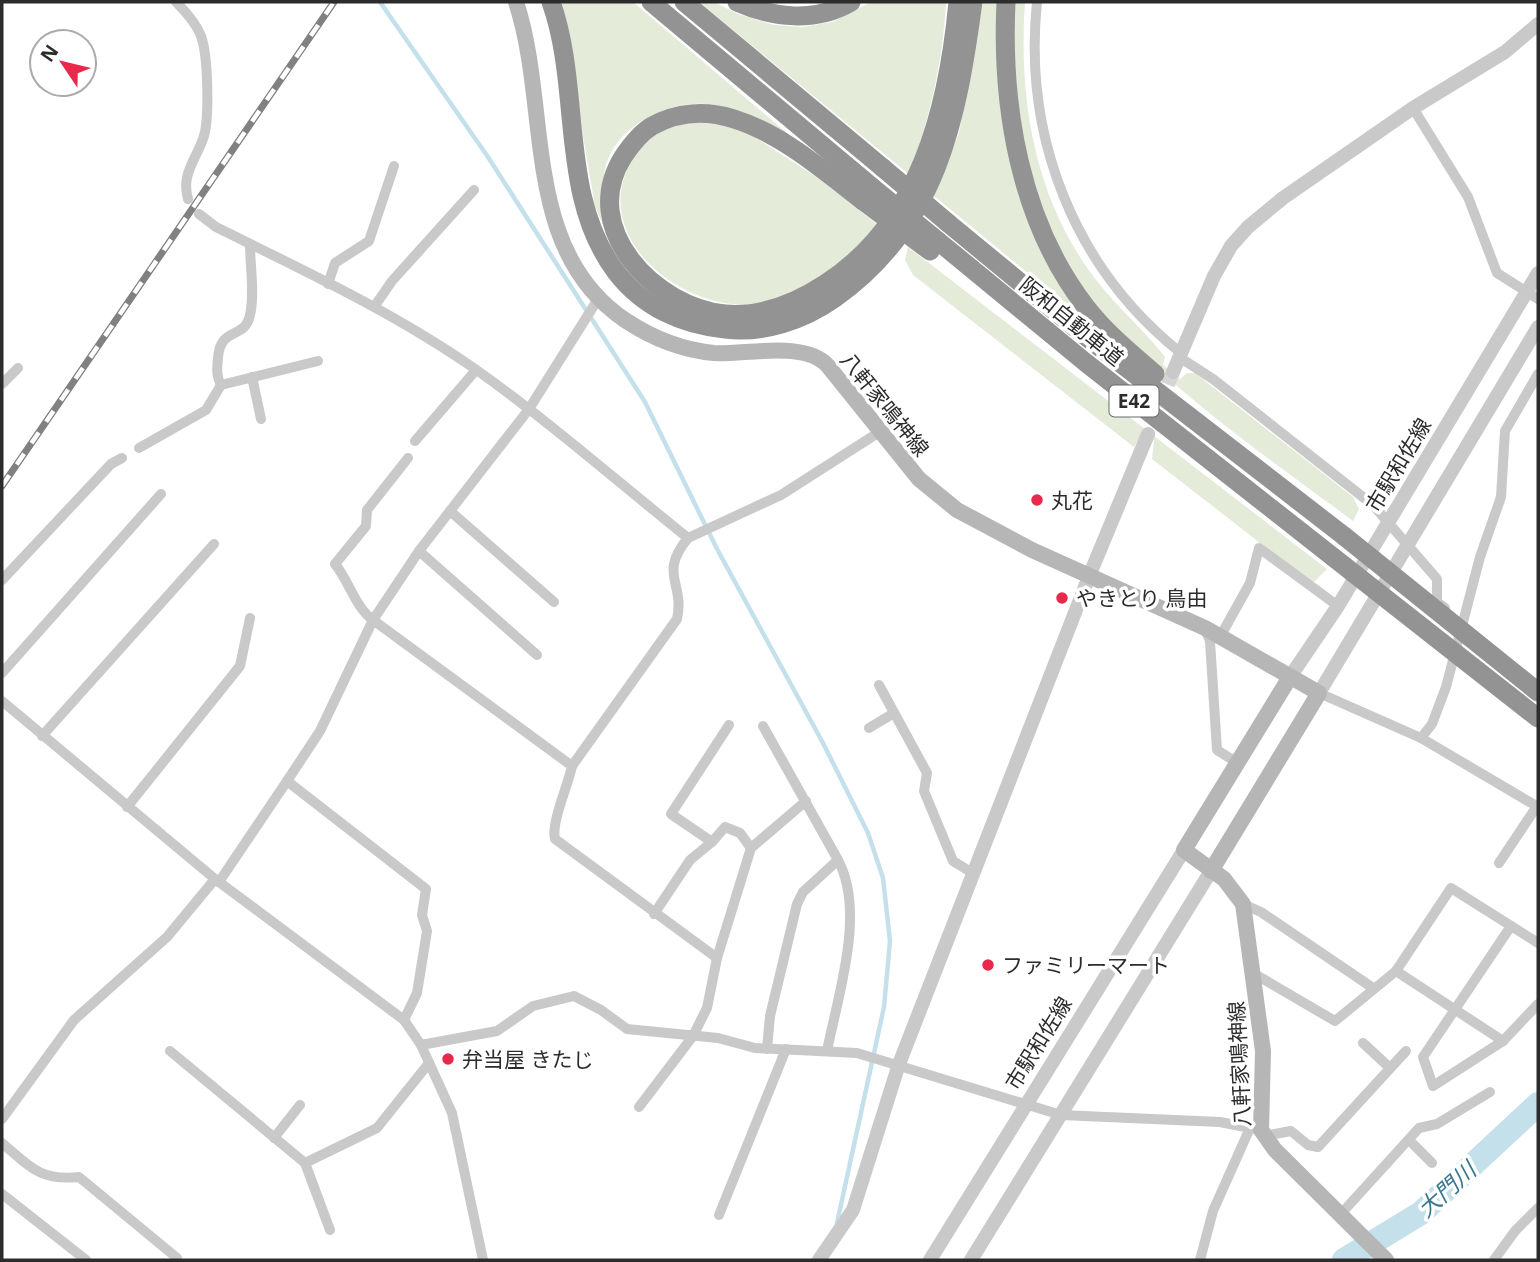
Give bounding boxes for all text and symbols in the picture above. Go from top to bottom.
north arrow [28,28,98,98]
text: N [34,39,64,67]
street label: 阪和自動車道 [1014,270,1130,372]
street label: 八軒家鳴神線 [834,346,936,462]
road number: E42 [1110,386,1158,416]
street label: 市駅和佐線 [1359,413,1437,517]
place label: 丸花 [1051,486,1093,514]
marker: 丸花 [1029,492,1045,508]
place label: やきとり 鳥由 [1076,584,1207,612]
marker: やきとり 鳥由 [1054,590,1070,606]
place label: ファミリーマート [1002,951,1170,979]
marker: ファミリーマート [980,957,996,973]
street label: 市駅和佐線 [998,991,1078,1095]
street label: 八軒家鳴神線 [1222,1000,1256,1128]
place label: 弁当屋 きたじ [462,1045,593,1073]
marker: 弁当屋 きたじ [440,1051,456,1067]
water label: 大門川 [1410,1152,1485,1224]

